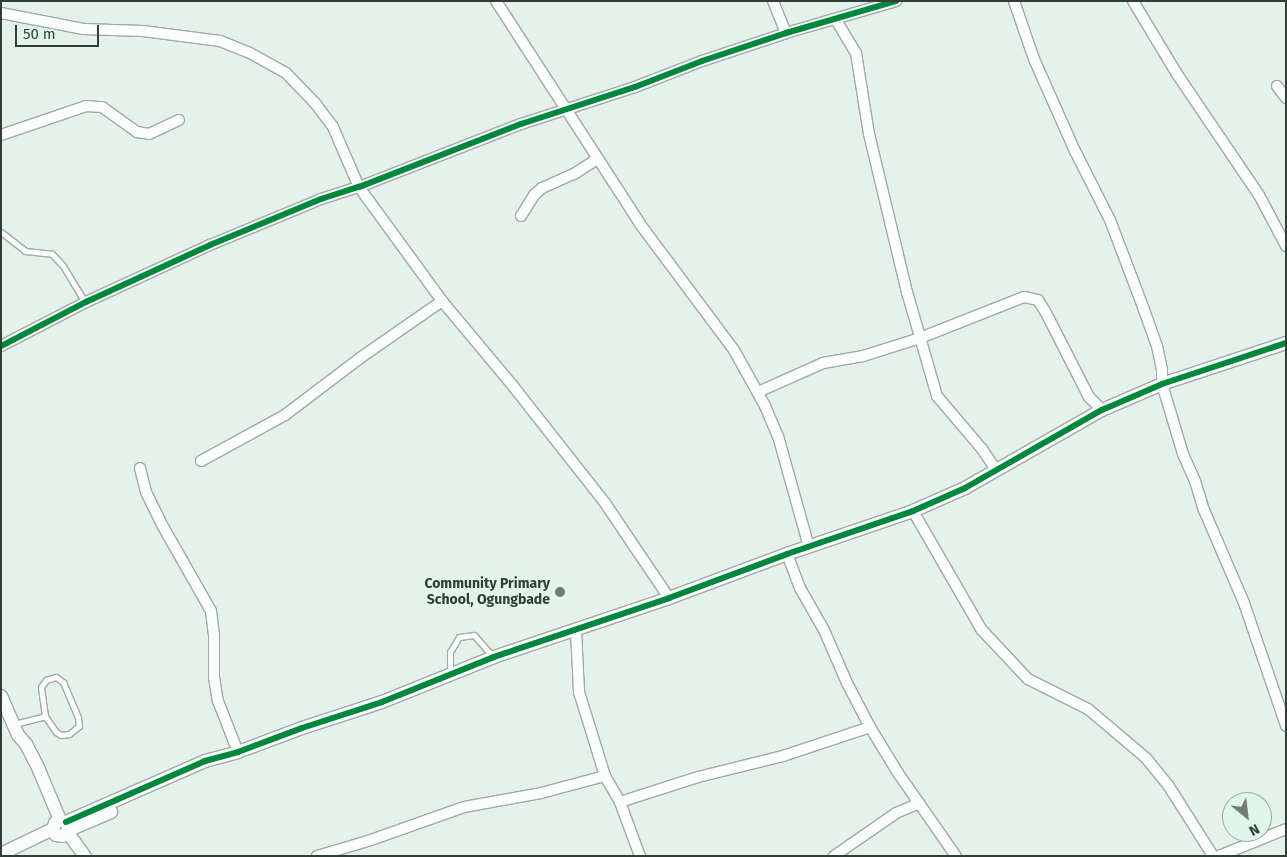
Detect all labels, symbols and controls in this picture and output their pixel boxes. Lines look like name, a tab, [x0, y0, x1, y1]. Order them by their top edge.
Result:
scale bar	[18, 15, 101, 47]
text: 50 m	[23, 25, 56, 43]
place label: Community Primary School, Ogungbade	[424, 576, 550, 608]
marker: Community Primary School, Ogungbade	[554, 586, 566, 598]
north arrow	[1222, 792, 1272, 842]
text: N	[1246, 820, 1262, 839]

